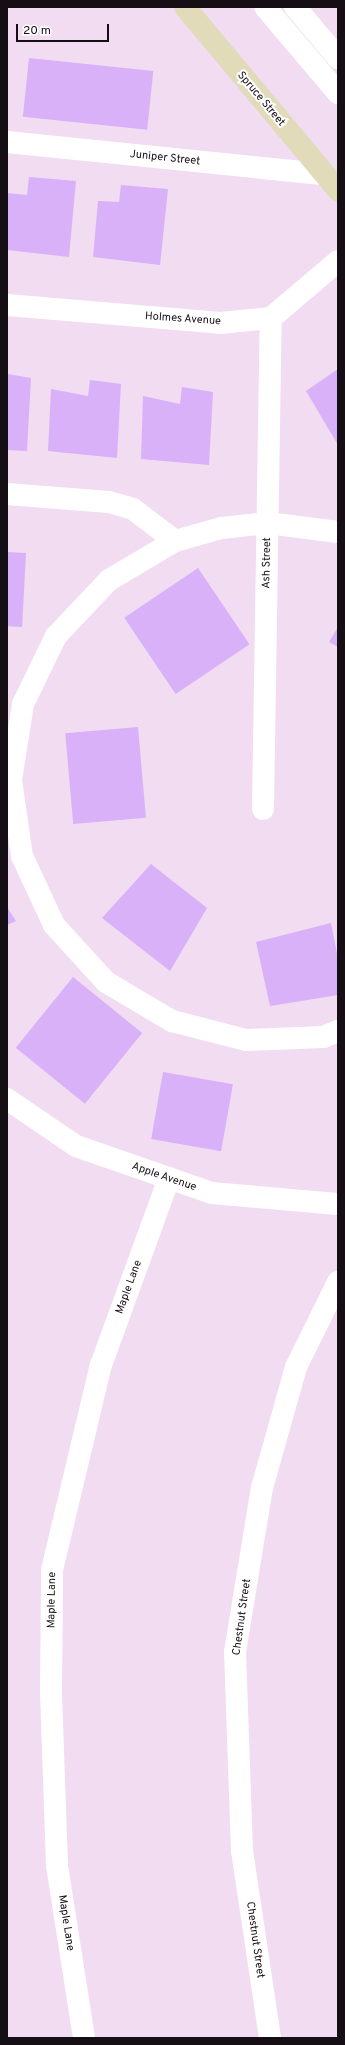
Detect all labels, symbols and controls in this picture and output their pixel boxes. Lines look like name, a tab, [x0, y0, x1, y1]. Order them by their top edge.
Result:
scale bar	[18, 16, 111, 42]
text: 20 m	[23, 23, 51, 39]
street label: Spruce Street	[234, 69, 288, 129]
street label: Juniper Street	[129, 148, 201, 168]
street label: Holmes Avenue	[144, 310, 222, 328]
street label: Ash Street	[260, 537, 274, 589]
street label: Apple Avenue	[130, 1160, 198, 1194]
street label: Maple Lane	[113, 1258, 145, 1316]
street label: Maple Lane	[45, 1572, 59, 1628]
street label: Chestnut Street	[230, 1578, 254, 1656]
street label: Maple Lane	[55, 1894, 77, 1952]
street label: Chestnut Street	[243, 1901, 267, 1979]

